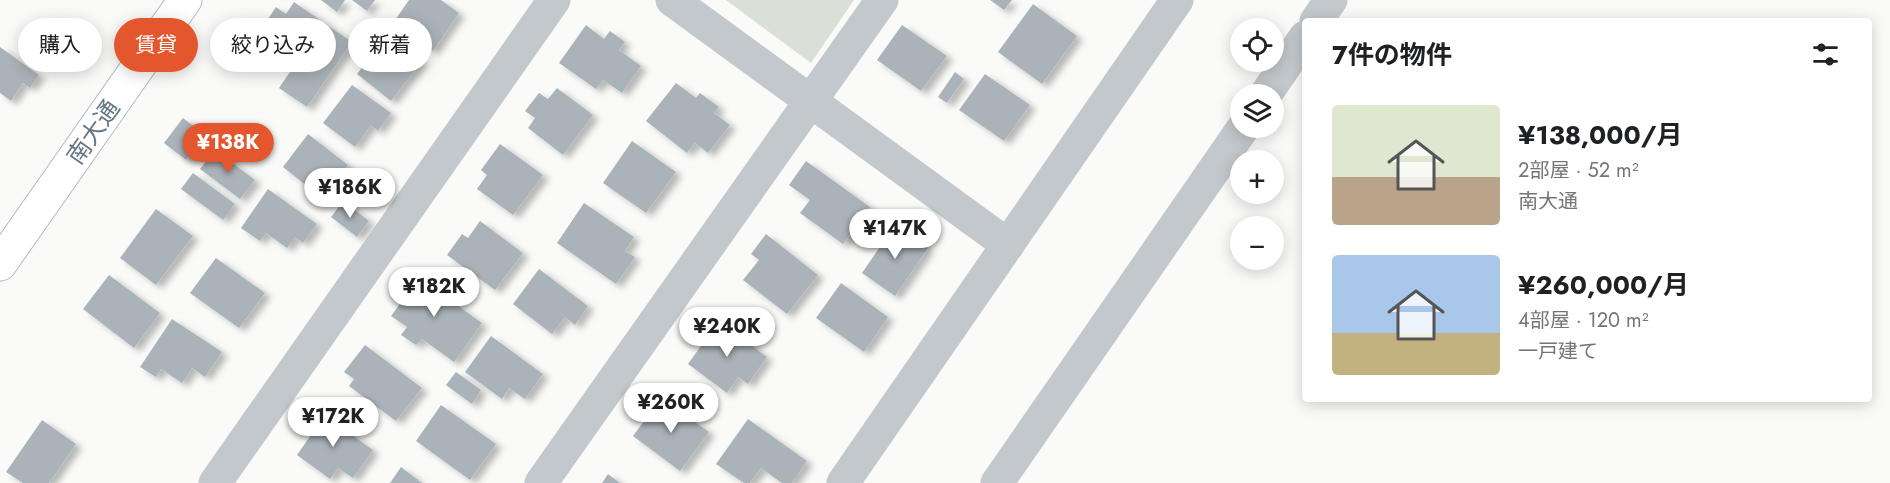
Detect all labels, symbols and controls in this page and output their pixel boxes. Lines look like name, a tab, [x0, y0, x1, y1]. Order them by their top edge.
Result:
chip: 購入	[18, 18, 102, 72]
chip: 賃貸	[114, 18, 198, 72]
chip: 絞り込み	[210, 18, 336, 72]
chip: 新着	[348, 18, 432, 72]
map controls	[1230, 18, 1284, 270]
button: locate	[1230, 18, 1284, 72]
text: 7件の物件	[1332, 36, 1452, 74]
icon: filters	[1809, 38, 1842, 71]
button: layers	[1230, 84, 1284, 138]
street label: 南大通	[58, 92, 128, 172]
text: ¥138,000/月	[1518, 116, 1683, 154]
pin: ¥138K	[186, 123, 270, 174]
text: ¥138K	[197, 128, 259, 157]
icon: home	[1380, 129, 1452, 201]
button: +	[1230, 150, 1284, 204]
text: 2部屋 · 52 m²	[1518, 156, 1639, 185]
pin: ¥186K	[308, 168, 392, 219]
text: ¥186K	[318, 173, 382, 202]
text: 南大通	[1518, 187, 1578, 216]
pin: ¥147K	[853, 209, 937, 260]
text: ¥147K	[863, 214, 927, 243]
button: −	[1230, 216, 1284, 270]
text: ¥260,000/月	[1518, 266, 1689, 304]
pin: ¥182K	[392, 267, 476, 318]
text: ¥182K	[402, 272, 466, 301]
icon: home	[1380, 279, 1452, 351]
text: 4部屋 · 120 m²	[1518, 306, 1649, 335]
pin: ¥240K	[685, 307, 769, 358]
text: ¥240K	[693, 312, 761, 341]
text: 一戸建て	[1518, 337, 1598, 366]
pin: ¥260K	[629, 383, 713, 434]
text: ¥260K	[637, 388, 705, 417]
pin: ¥172K	[291, 397, 375, 448]
text: ¥172K	[302, 402, 364, 431]

